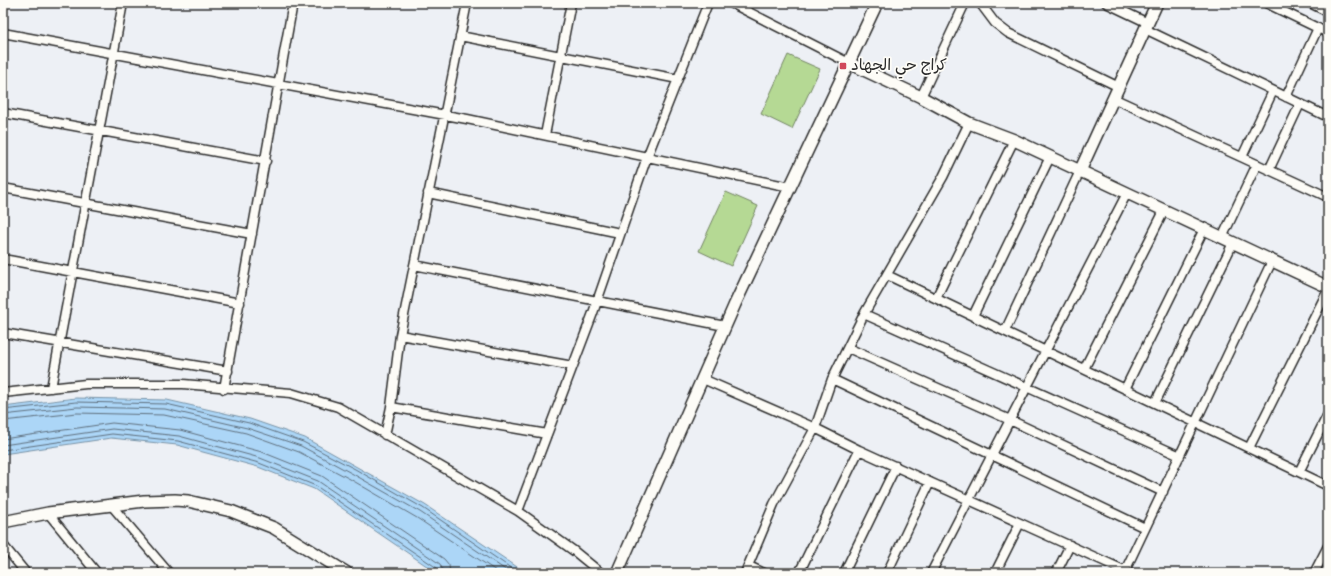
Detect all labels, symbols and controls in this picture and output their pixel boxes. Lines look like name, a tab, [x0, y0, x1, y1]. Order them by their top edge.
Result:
place label: كراج حي الجهاد	[851, 55, 947, 79]
marker: كراج حي الجهاد	[838, 61, 848, 71]

